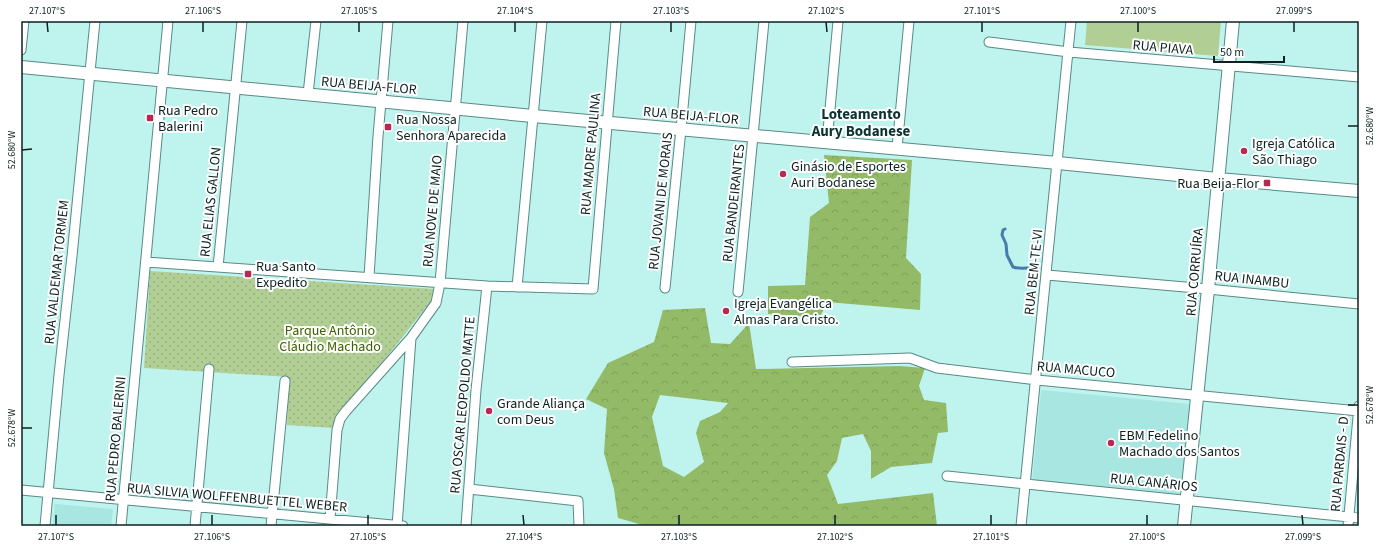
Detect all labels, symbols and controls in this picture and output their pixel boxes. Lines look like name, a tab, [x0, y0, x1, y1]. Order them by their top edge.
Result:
text: 27.107°S	[29, 4, 65, 18]
text: 27.106°S	[185, 4, 221, 18]
text: 27.105°S	[341, 4, 377, 18]
text: 27.104°S	[497, 4, 533, 18]
text: 27.103°S	[653, 4, 689, 18]
text: 27.102°S	[808, 4, 844, 18]
text: 27.101°S	[964, 4, 1000, 18]
text: 27.100°S	[1120, 4, 1156, 18]
text: 27.099°S	[1276, 4, 1312, 18]
street label: RUA PIAVA	[1132, 35, 1194, 61]
scale bar	[1214, 38, 1284, 64]
text: 50 m	[1220, 44, 1244, 61]
street label: RUA BEIJA-FLOR	[320, 72, 418, 100]
street label: RUA MADRE PAULINA	[576, 92, 606, 216]
place label: Rua Pedro Balerini	[158, 101, 218, 137]
street label: RUA BEIJA-FLOR	[642, 102, 740, 130]
district label: Loteamento Aury Bodanese	[811, 104, 911, 142]
text: 52.680°W	[1363, 107, 1377, 145]
place label: Rua Nossa Senhora Aparecida	[396, 110, 506, 146]
marker: Rua Pedro Balerini	[145, 113, 155, 123]
marker: Rua Nossa Senhora Aparecida	[383, 122, 393, 132]
text: 52.680°W	[5, 131, 19, 169]
street label: RUA JOVANI DE MORAIS	[644, 131, 678, 271]
place label: Igreja Católica São Thiago	[1252, 134, 1335, 170]
street label: RUA BANDEIRANTES	[718, 143, 750, 263]
street label: RUA ELIAS GALLON	[195, 146, 227, 258]
marker: Igreja Católica São Thiago	[1239, 146, 1249, 156]
street label: RUA NOVE DE MAIO	[418, 154, 448, 268]
place label: Ginásio de Esportes Auri Bodanese	[791, 157, 906, 193]
marker: Ginásio de Esportes Auri Bodanese	[778, 169, 788, 179]
place label: Rua Beija-Flor	[1177, 174, 1259, 194]
marker: Rua Beija-Flor	[1262, 178, 1272, 188]
street label: RUA VALDEMAR TORMEM	[39, 199, 75, 345]
street label: RUA CORRUÍRA	[1181, 227, 1209, 317]
street label: RUA BEM-TE-VI	[1020, 228, 1048, 316]
place label: Rua Santo Expedito	[256, 257, 316, 293]
street label: RUA INAMBU	[1214, 266, 1290, 294]
marker: Rua Santo Expedito	[243, 269, 253, 279]
place label: Igreja Evangélica Almas Para Cristo.	[734, 294, 839, 330]
marker: Igreja Evangélica Almas Para Cristo.	[721, 306, 731, 316]
street label: RUA OSCAR LEOPOLDO MATTE	[445, 316, 481, 495]
park label: Parque Antônio Cláudio Machado	[279, 321, 381, 357]
street label: RUA MACUCO	[1036, 357, 1116, 383]
street label: RUA PEDRO BALERINI	[101, 376, 131, 503]
text: 52.678°W	[1363, 386, 1377, 424]
place label: Grande Aliança com Deus	[497, 394, 585, 430]
marker: Grande Aliança com Deus	[484, 406, 494, 416]
text: 52.678°W	[5, 409, 19, 447]
street label: RUA PARDAIS - D	[1326, 415, 1354, 513]
place label: EBM Fedelino Machado dos Santos	[1119, 426, 1240, 462]
marker: EBM Fedelino Machado dos Santos	[1106, 438, 1116, 448]
street label: RUA CANÁRIOS	[1109, 468, 1199, 498]
street label: RUA SILVIA WOLFFENBUETTEL WEBER	[126, 478, 348, 518]
text: 27.107°S	[38, 530, 74, 544]
text: 27.106°S	[194, 530, 230, 544]
text: 27.105°S	[350, 530, 386, 544]
text: 27.104°S	[506, 530, 542, 544]
text: 27.103°S	[661, 530, 697, 544]
text: 27.102°S	[817, 530, 853, 544]
text: 27.101°S	[973, 530, 1009, 544]
text: 27.100°S	[1129, 530, 1165, 544]
text: 27.099°S	[1285, 530, 1321, 544]

